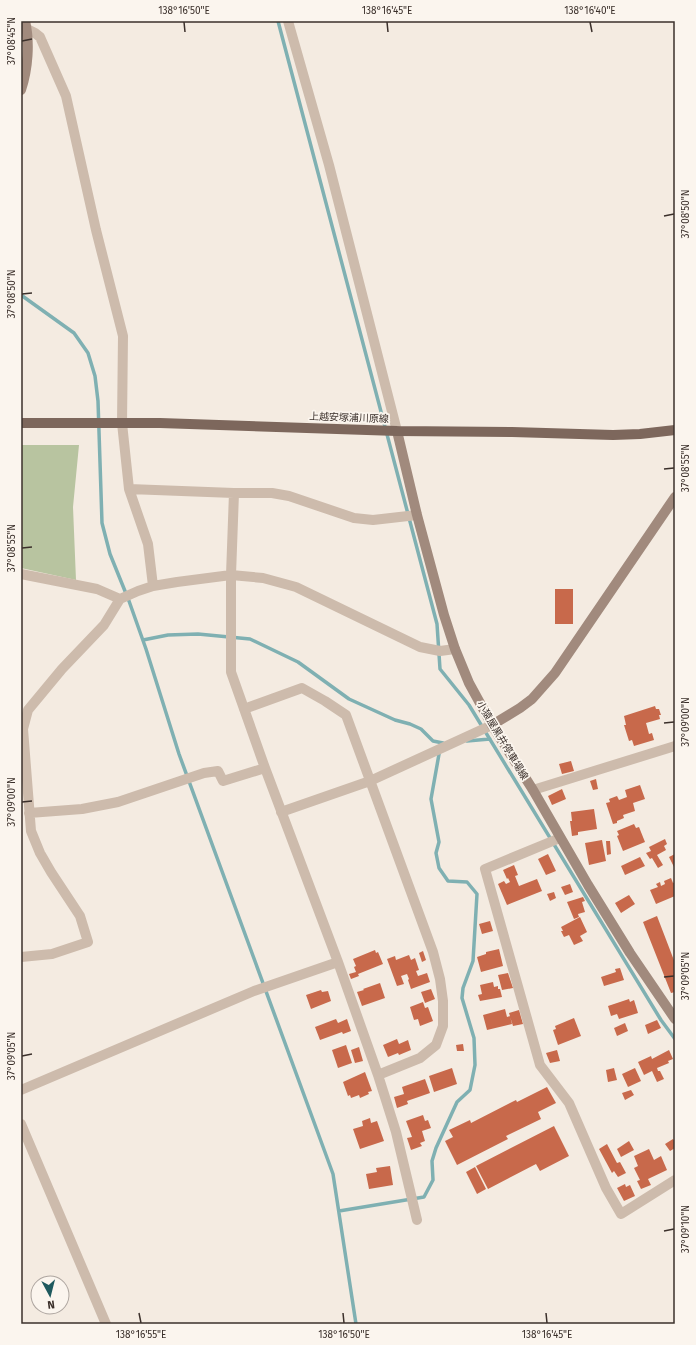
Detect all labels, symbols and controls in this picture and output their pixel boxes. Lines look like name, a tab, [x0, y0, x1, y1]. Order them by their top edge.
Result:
text: 138°16'50"E	[158, 5, 210, 17]
text: 138°16'45"E	[362, 5, 412, 17]
text: 138°16'40"E	[564, 5, 616, 17]
text: 37°08'45"N	[6, 17, 18, 65]
text: 37°08'50"N	[680, 189, 692, 239]
text: 37°08'50"N	[6, 269, 18, 319]
street label: 上越安塚浦川原線	[309, 411, 389, 425]
text: 37°08'55"N	[680, 444, 692, 492]
text: 37°08'55"N	[6, 524, 18, 572]
text: 37°09'00"N	[680, 697, 692, 747]
street label: 小猿屋黒井停車場線	[474, 699, 530, 782]
text: 37°09'00"N	[6, 777, 18, 827]
text: 37°09'05"N	[680, 952, 692, 1000]
text: 37°09'05"N	[6, 1032, 18, 1080]
text: 37°09'10"N	[680, 1205, 692, 1253]
north arrow	[30, 1275, 70, 1315]
text: N	[47, 1298, 56, 1311]
text: 138°16'55"E	[116, 1329, 166, 1341]
text: 138°16'50"E	[318, 1329, 370, 1341]
text: 138°16'45"E	[522, 1329, 572, 1341]

